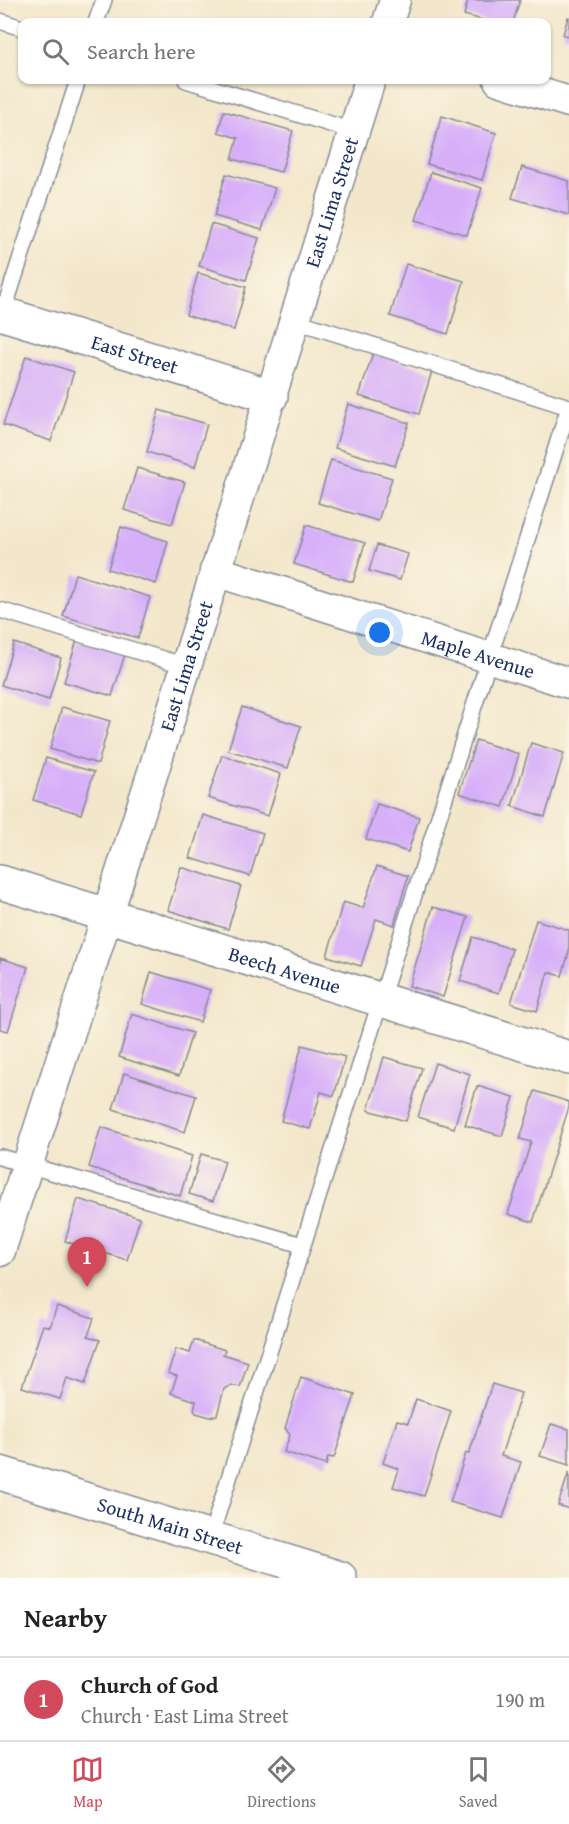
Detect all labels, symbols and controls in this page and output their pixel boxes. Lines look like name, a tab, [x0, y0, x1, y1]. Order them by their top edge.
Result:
search box	[18, 18, 551, 84]
icon: search	[39, 35, 72, 68]
text: Search here	[87, 35, 196, 67]
street label: East Lima Street	[297, 133, 365, 271]
street label: East Street	[88, 327, 182, 381]
street label: East Lima Street	[152, 597, 220, 735]
your location	[365, 618, 394, 647]
street label: Maple Avenue	[418, 622, 539, 685]
street label: Beech Avenue	[225, 939, 344, 1001]
pin: 1	[68, 1238, 106, 1287]
street label: South Main Street	[94, 1489, 247, 1561]
text: Nearby	[24, 1598, 107, 1637]
text: Church of God	[81, 1669, 218, 1701]
text: 1	[38, 1685, 49, 1714]
text: 190 m	[495, 1685, 545, 1714]
text: Church · East Lima Street	[81, 1701, 289, 1730]
tab: Map	[71, 1753, 104, 1813]
tab: Directions	[247, 1753, 316, 1813]
tab: Saved	[459, 1753, 498, 1813]

